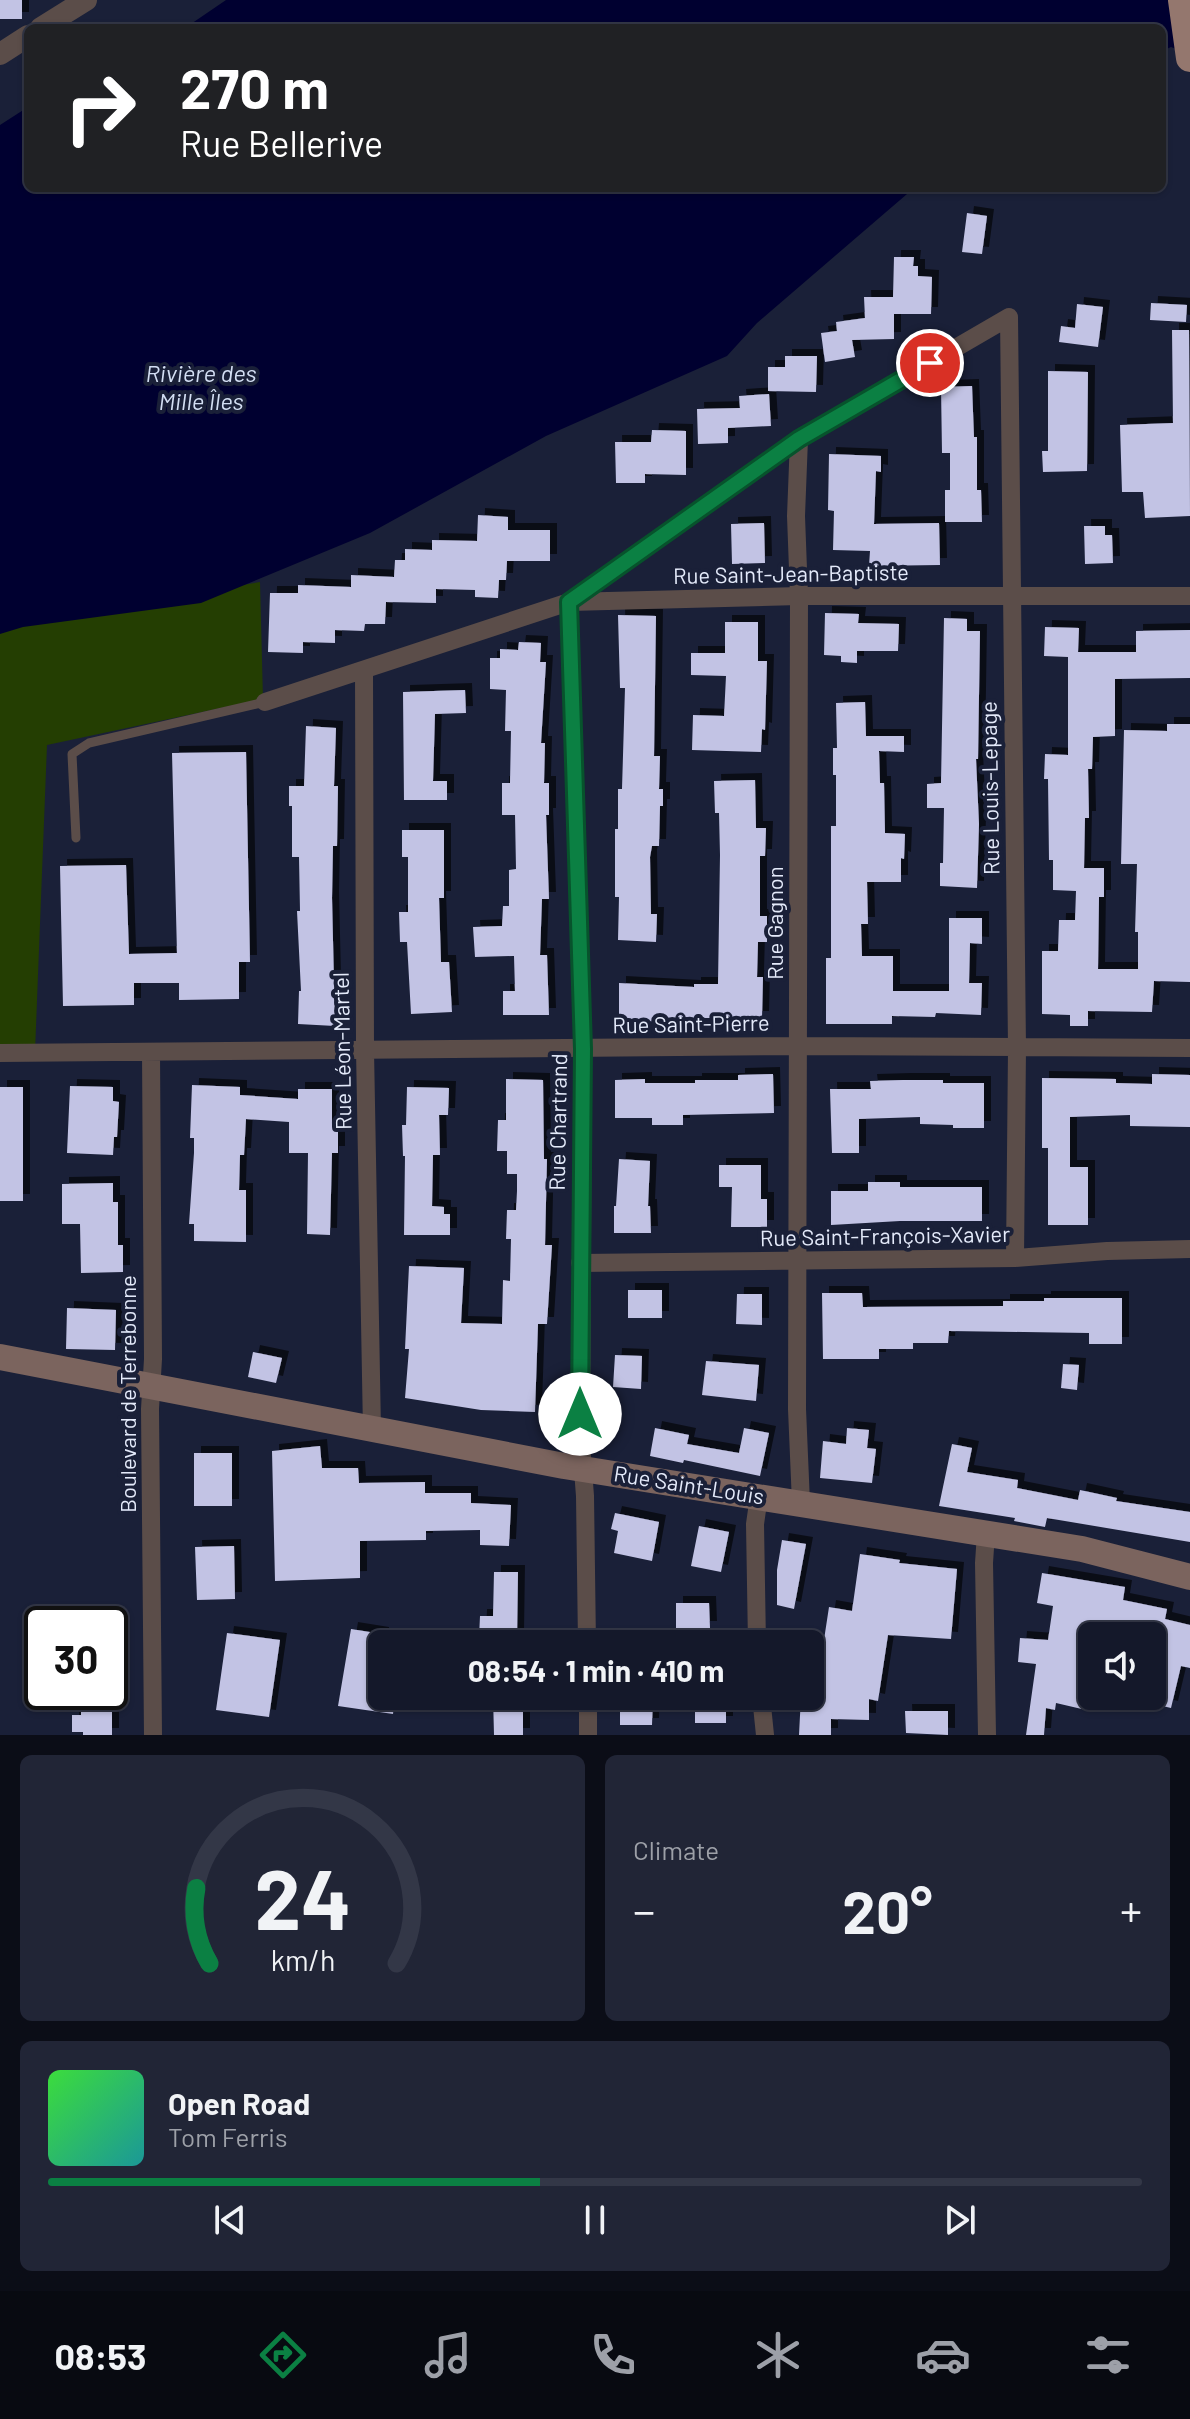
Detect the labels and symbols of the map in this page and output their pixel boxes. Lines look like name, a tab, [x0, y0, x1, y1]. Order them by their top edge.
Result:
pin	[896, 329, 964, 397]
water label: Rivière des Mille Îles	[145, 358, 257, 415]
street label: Rue Saint-Jean-Baptiste	[673, 558, 909, 588]
street label: Rue Louis-Lepage	[974, 701, 1004, 875]
street label: Rue Gagnon	[761, 866, 787, 980]
street label: Rue Léon-Martel	[327, 972, 355, 1130]
street label: Rue Saint-Pierre	[612, 1009, 770, 1037]
street label: Rue Chartrand	[543, 1053, 571, 1191]
street label: Rue Saint-François-Xavier	[760, 1220, 1010, 1250]
street label: Boulevard de Terrebonne	[114, 1275, 140, 1513]
position arrow	[538, 1372, 622, 1456]
street label: Rue Saint-Louis	[612, 1459, 766, 1509]
speed limit sign: 30	[24, 1606, 128, 1710]

